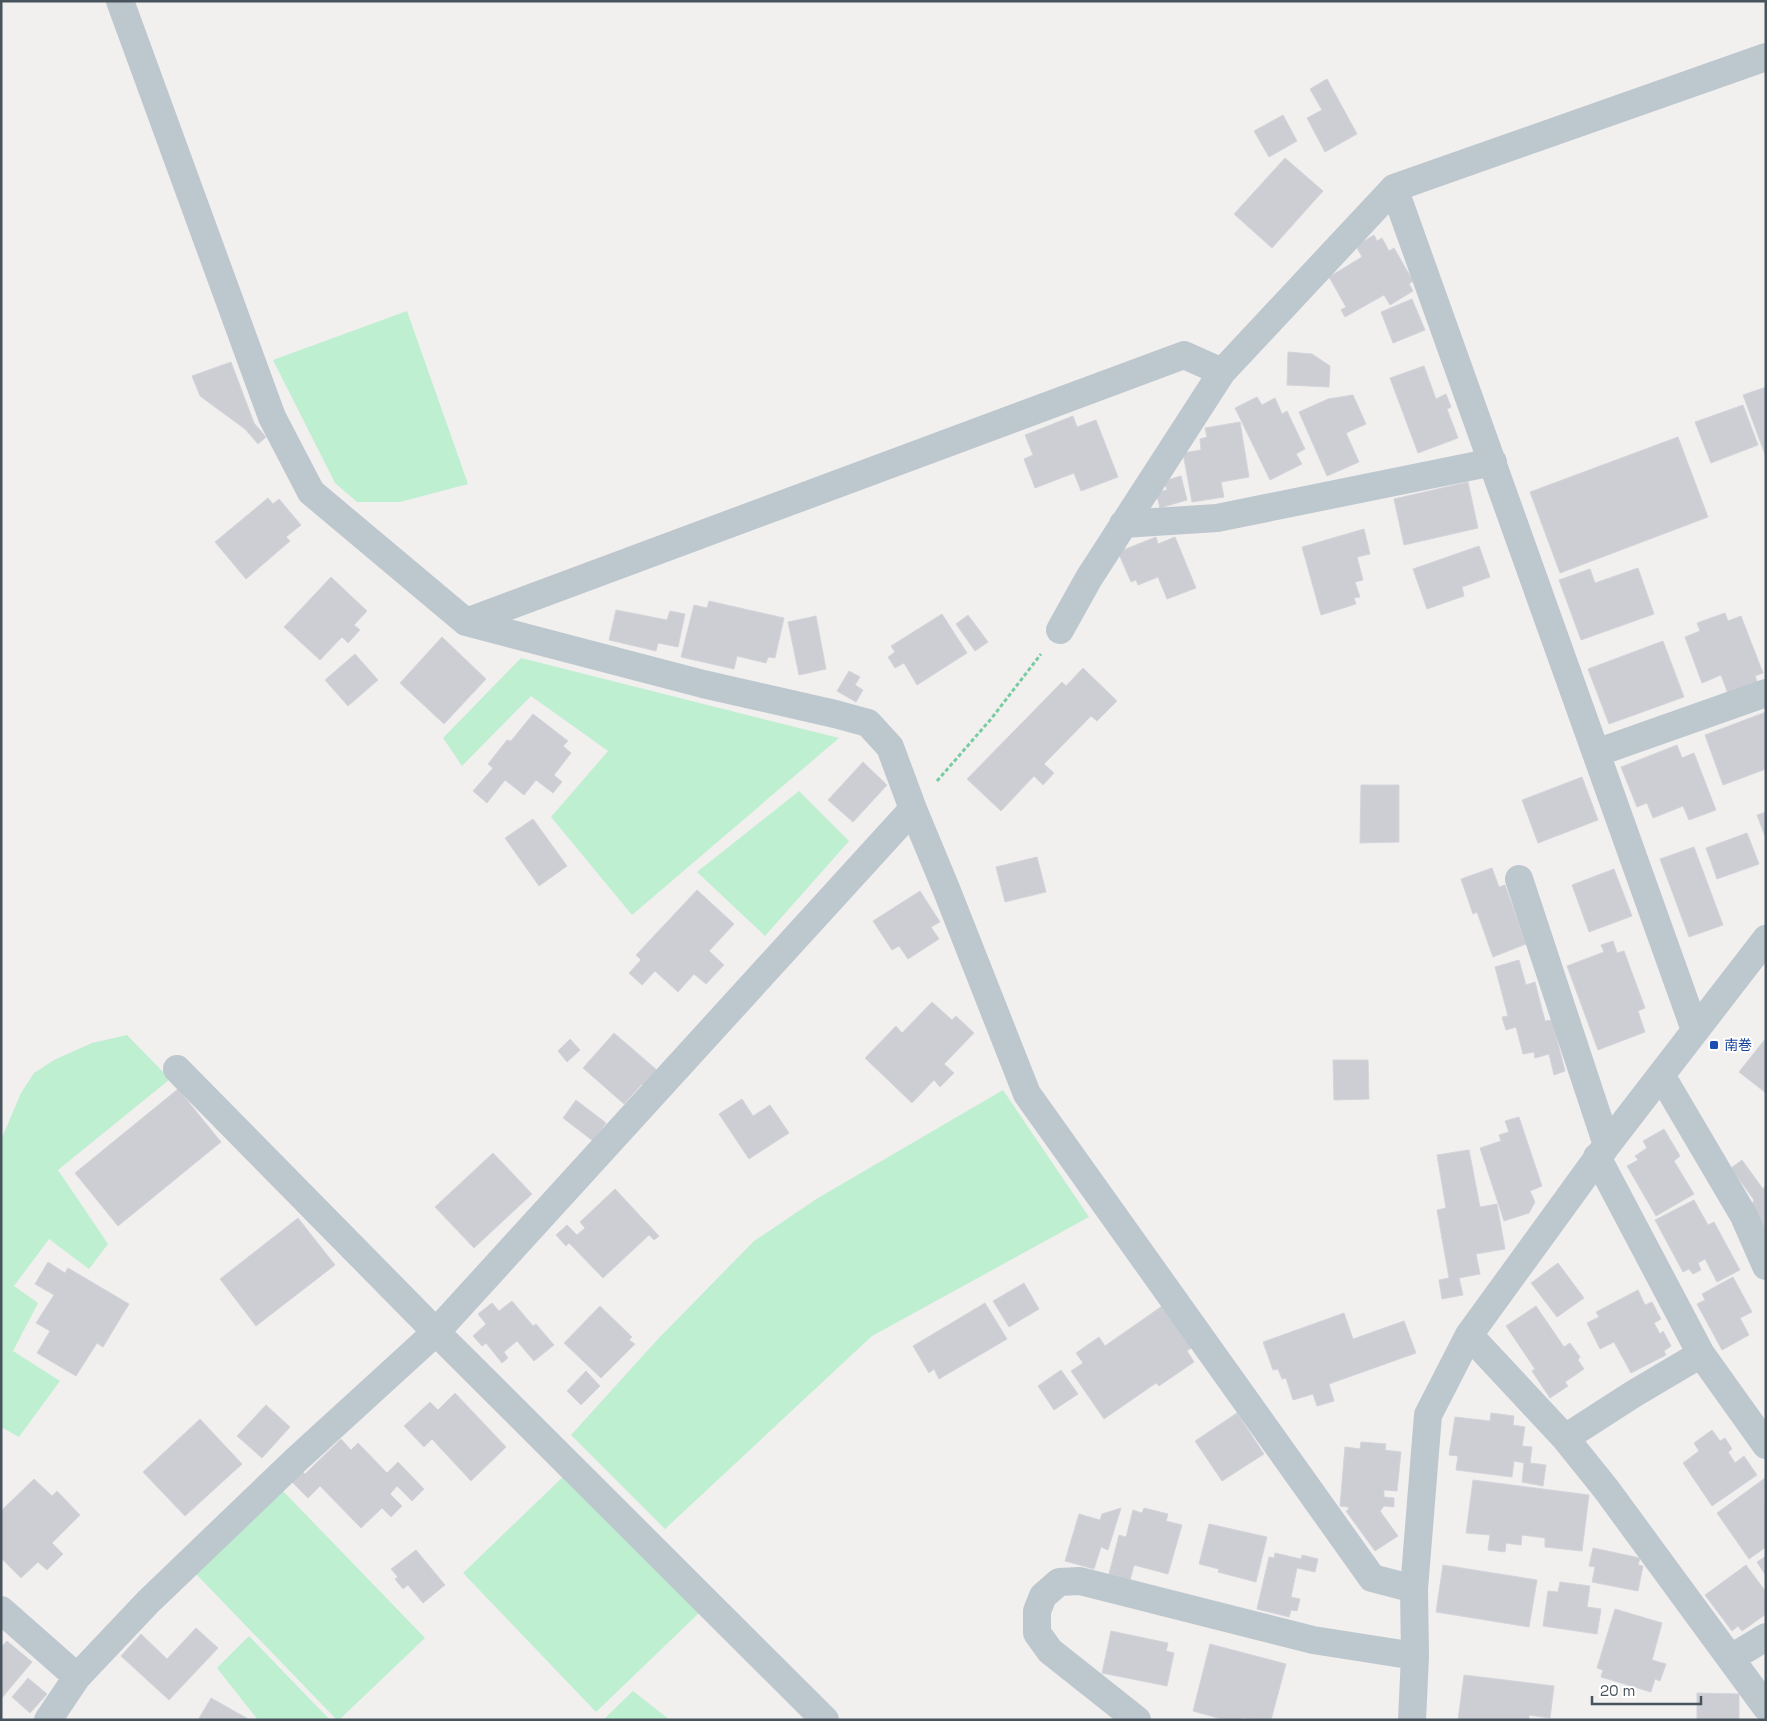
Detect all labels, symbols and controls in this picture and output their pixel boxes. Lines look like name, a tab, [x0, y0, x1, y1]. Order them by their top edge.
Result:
place label: 南巻	[1724, 1036, 1752, 1054]
marker: 南巻	[1708, 1039, 1720, 1051]
scale bar	[1592, 1674, 1701, 1706]
text: 20 m	[1600, 1681, 1635, 1700]

